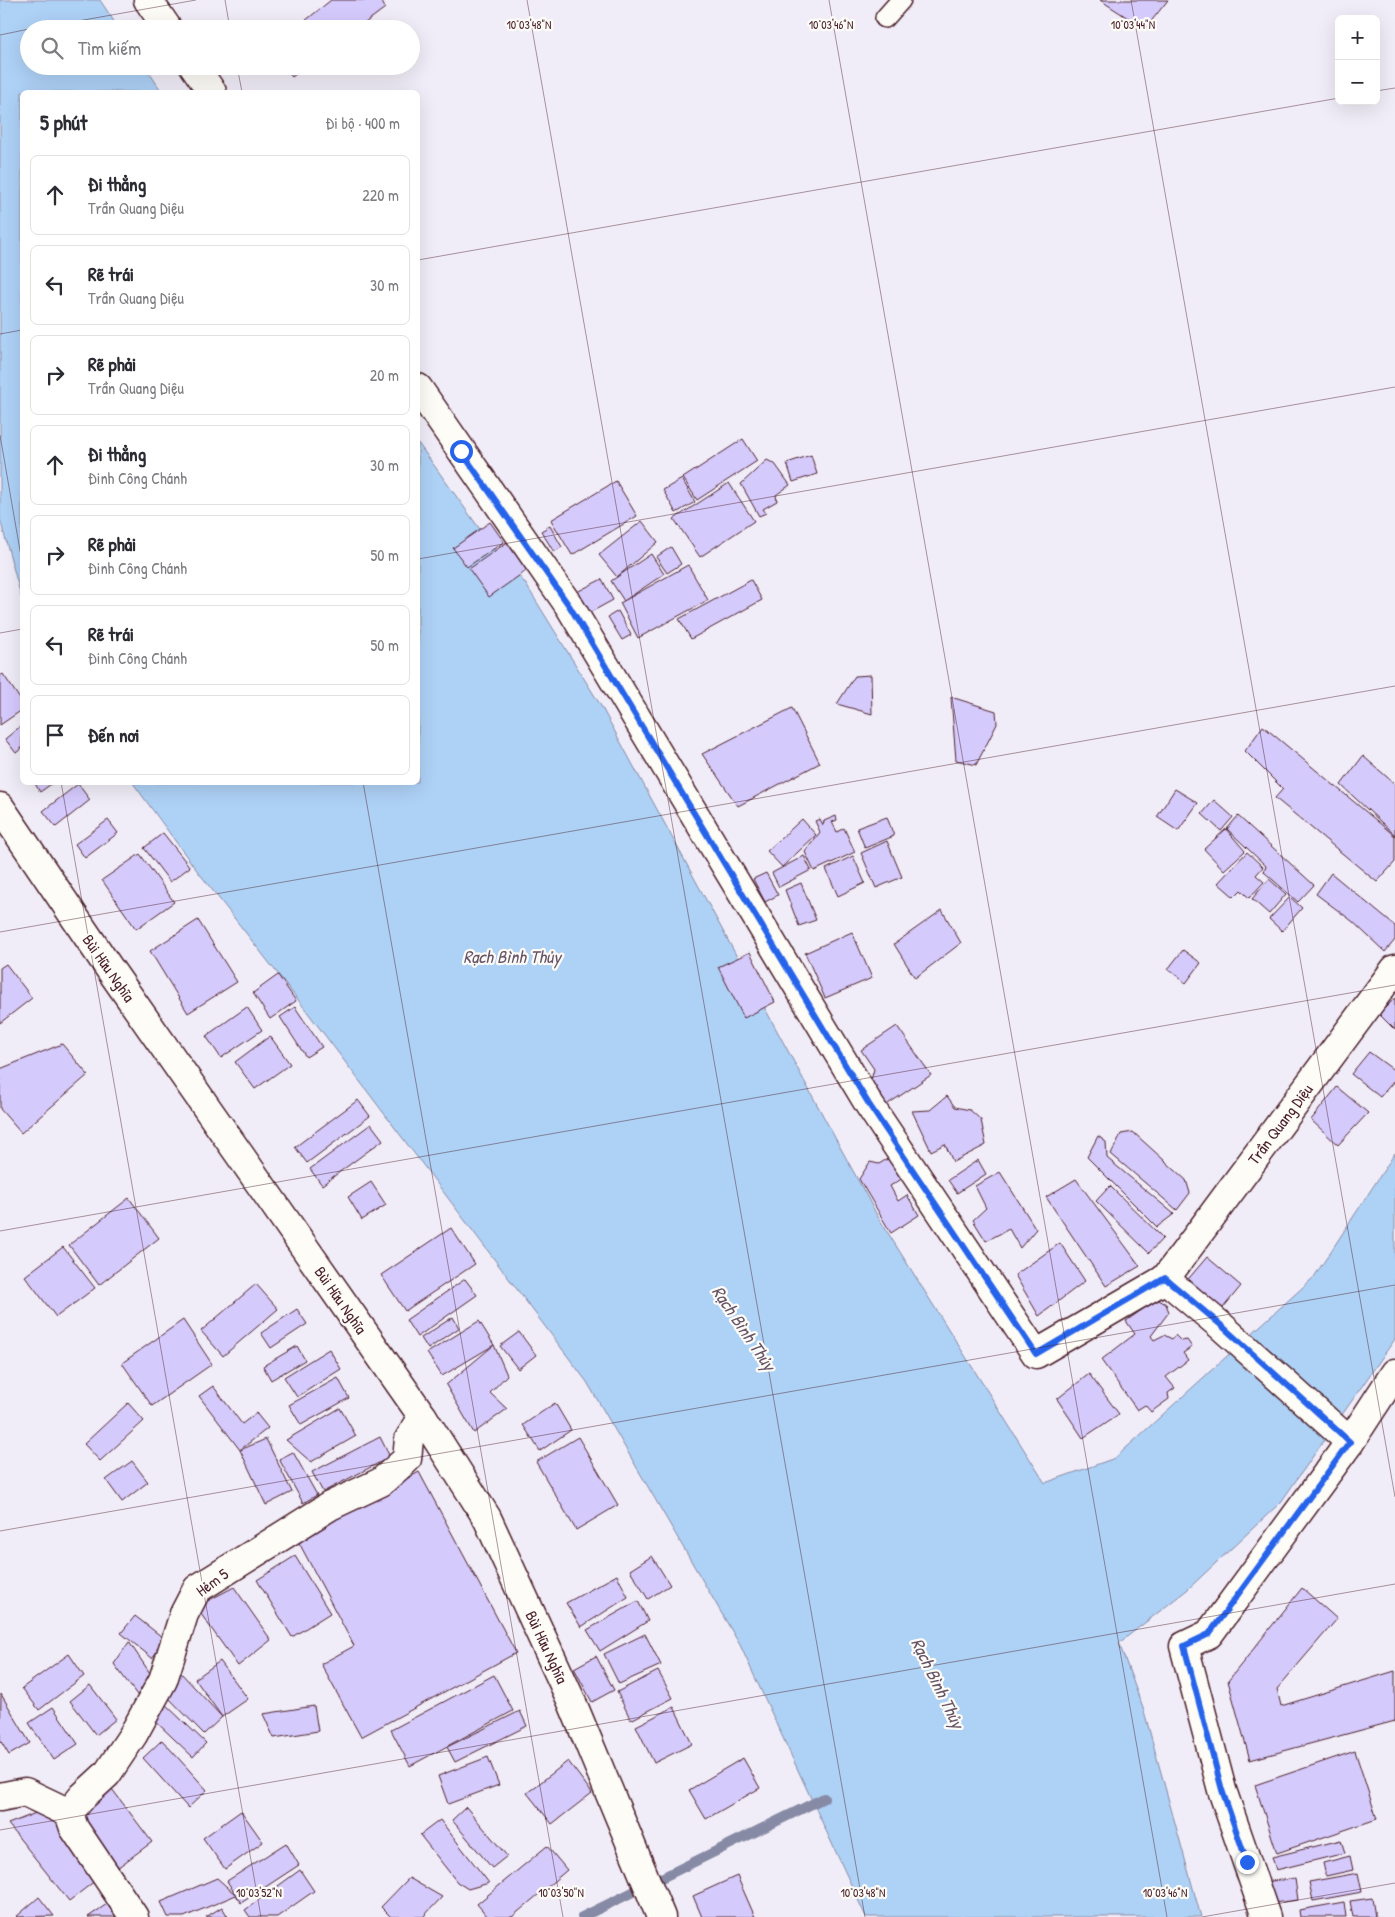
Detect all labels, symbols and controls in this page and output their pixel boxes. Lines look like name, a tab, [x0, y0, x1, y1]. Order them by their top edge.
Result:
map controls	[1335, 15, 1380, 105]
button: +	[1335, 15, 1380, 60]
text: 10°03'48"N	[507, 16, 551, 33]
text: 10°03'46"N	[809, 16, 853, 33]
text: 10°03'44"N	[1111, 16, 1155, 33]
search box	[20, 20, 420, 75]
icon: search	[38, 34, 66, 62]
text: Tìm kiếm	[78, 35, 141, 61]
button: −	[1335, 60, 1380, 105]
text: 5 phút	[40, 108, 87, 137]
text: Đi bộ · 400 m	[325, 112, 400, 134]
text: Đi thẳng	[88, 171, 146, 197]
icon: ahead	[41, 181, 69, 209]
text: 220 m	[362, 184, 399, 206]
text: Trần Quang Diệu	[88, 197, 184, 219]
text: Rẽ trái	[88, 261, 134, 287]
icon: left	[41, 271, 69, 299]
text: 30 m	[370, 274, 399, 296]
text: Trần Quang Diệu	[88, 287, 184, 309]
text: Rẽ phải	[88, 351, 136, 377]
icon: right	[41, 361, 69, 389]
text: 20 m	[370, 364, 399, 386]
text: Trần Quang Diệu	[88, 377, 184, 399]
route start	[450, 440, 473, 463]
text: Đi thẳng	[88, 441, 146, 467]
icon: ahead	[41, 451, 69, 479]
text: 30 m	[370, 454, 399, 476]
text: Đinh Công Chánh	[88, 467, 187, 489]
text: Rẽ phải	[88, 531, 136, 557]
icon: right	[41, 541, 69, 569]
text: 50 m	[371, 544, 399, 566]
text: Đinh Công Chánh	[88, 557, 187, 579]
text: Rẽ trái	[88, 621, 134, 647]
icon: left	[41, 631, 69, 659]
text: 50 m	[371, 634, 399, 656]
text: Đinh Công Chánh	[88, 647, 187, 669]
icon: arrive	[41, 721, 69, 749]
text: Đến nơi	[88, 722, 139, 748]
street label: Bùi Hữu Nghĩa	[78, 930, 140, 1006]
water label: Rạch Bình Thủy	[463, 944, 563, 969]
street label: Trần Quang Diệu	[1242, 1079, 1318, 1169]
street label: Bùi Hữu Nghĩa	[310, 1262, 372, 1338]
water label: Rạch Bình Thủy	[706, 1281, 783, 1377]
street label: Hẻm 5	[191, 1563, 233, 1601]
street label: Bùi Hữu Nghĩa	[521, 1607, 573, 1687]
water label: Rạch Bình Thủy	[905, 1634, 972, 1735]
route end	[1236, 1851, 1259, 1874]
text: 10°03'52"N	[236, 1884, 282, 1901]
text: 10°03'50"N	[538, 1884, 584, 1901]
text: 10°03'48"N	[841, 1884, 885, 1901]
text: 10°03'46"N	[1143, 1884, 1187, 1901]

